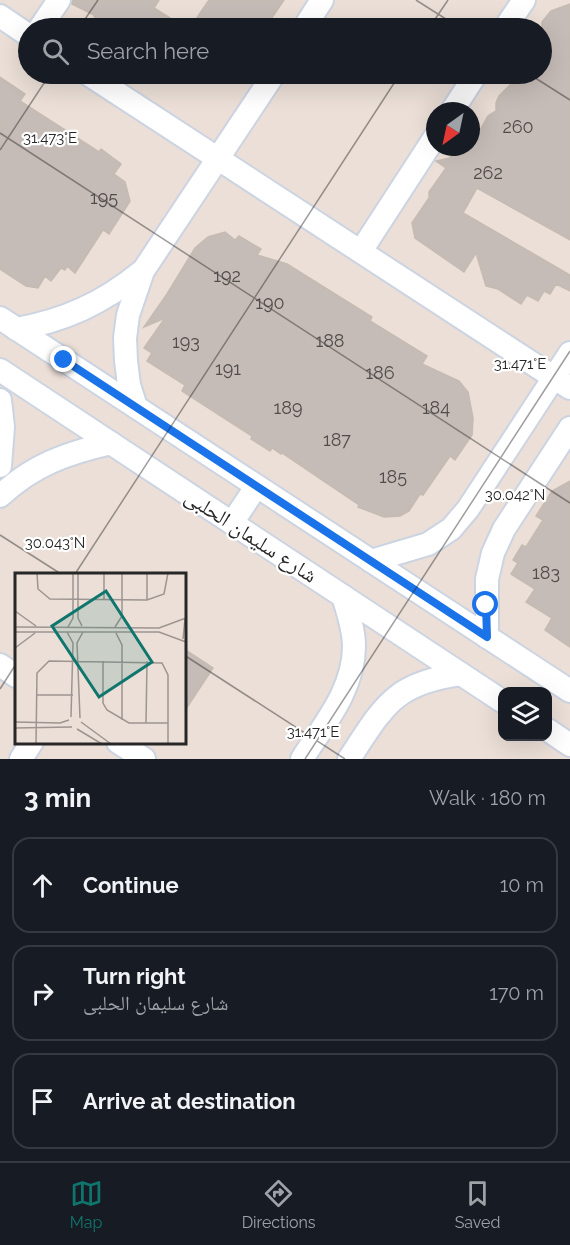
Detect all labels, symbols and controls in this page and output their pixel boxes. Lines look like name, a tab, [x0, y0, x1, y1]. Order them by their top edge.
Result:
search box	[18, 18, 552, 84]
icon: search	[39, 35, 72, 68]
text: Search here	[87, 38, 209, 64]
north arrow	[426, 102, 480, 156]
house number: 260	[502, 116, 534, 137]
text: 31.473°E	[23, 129, 77, 147]
house number: 262	[473, 162, 503, 183]
house number: 195	[90, 187, 118, 208]
house number: 192	[213, 265, 241, 286]
house number: 190	[255, 292, 285, 313]
house number: 188	[315, 330, 345, 351]
house number: 193	[172, 331, 200, 352]
route end	[50, 346, 76, 372]
text: 31.471°E	[494, 355, 546, 373]
house number: 191	[215, 358, 241, 379]
house number: 186	[365, 362, 395, 383]
house number: 189	[274, 397, 302, 418]
house number: 184	[422, 397, 450, 418]
house number: 187	[323, 429, 351, 450]
house number: 185	[379, 466, 407, 487]
street label: شارع سليمان الحلبى	[180, 484, 322, 588]
text: 30.042°N	[485, 486, 545, 504]
text: 30.043°N	[25, 534, 85, 552]
house number: 183	[532, 562, 560, 583]
inset map	[15, 573, 186, 744]
route start	[472, 591, 498, 617]
map controls	[498, 687, 552, 741]
button: layers	[498, 687, 552, 741]
text: 31.471°E	[287, 723, 339, 741]
text: 3 min	[24, 783, 91, 813]
text: Walk · 180 m	[429, 786, 546, 810]
icon: ahead	[26, 869, 59, 902]
text: Continue	[83, 872, 179, 898]
text: 10 m	[500, 873, 544, 897]
text: Turn right	[83, 963, 186, 989]
icon: right	[26, 977, 59, 1010]
text: 170 m	[489, 981, 544, 1005]
text: شارع سليمان الحلبى	[83, 991, 228, 1015]
icon: arrive	[26, 1085, 59, 1118]
text: Arrive at destination	[83, 1088, 296, 1114]
tab: Map	[70, 1177, 103, 1232]
tab: Directions	[242, 1177, 316, 1232]
tab: Saved	[455, 1177, 500, 1232]

